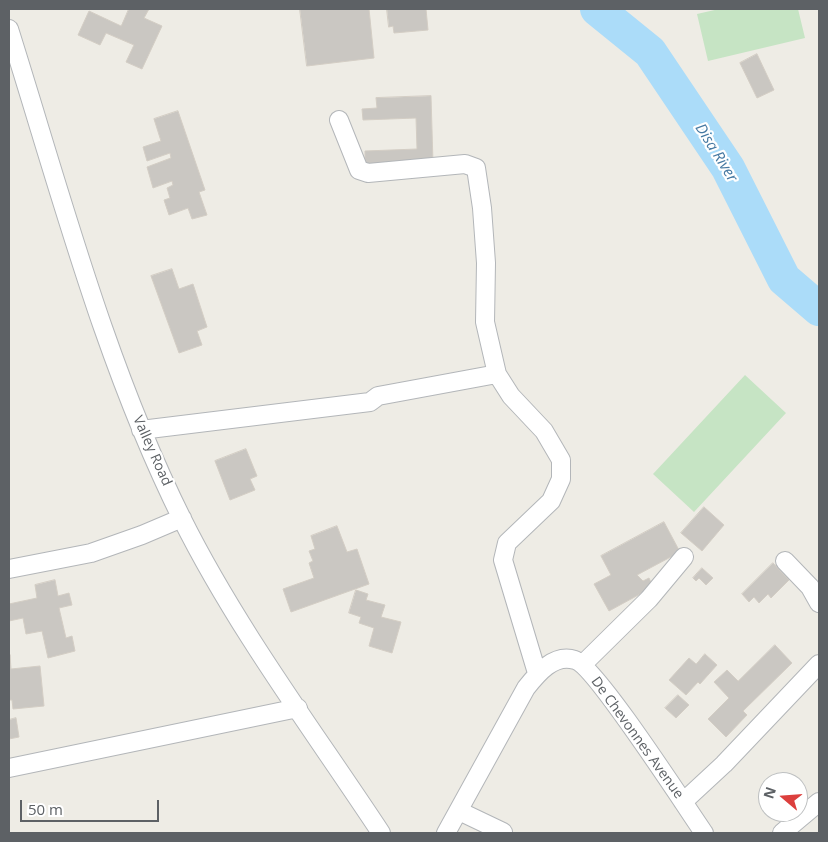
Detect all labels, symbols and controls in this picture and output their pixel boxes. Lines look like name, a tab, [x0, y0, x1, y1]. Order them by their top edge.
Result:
water label: Disa River	[691, 121, 741, 185]
street label: Valley Road	[129, 413, 175, 489]
street label: De Chevonnes Avenue	[587, 674, 687, 802]
north arrow	[758, 772, 808, 822]
text: N	[758, 784, 780, 801]
scale bar	[22, 790, 161, 822]
text: 50 m	[28, 799, 63, 819]

